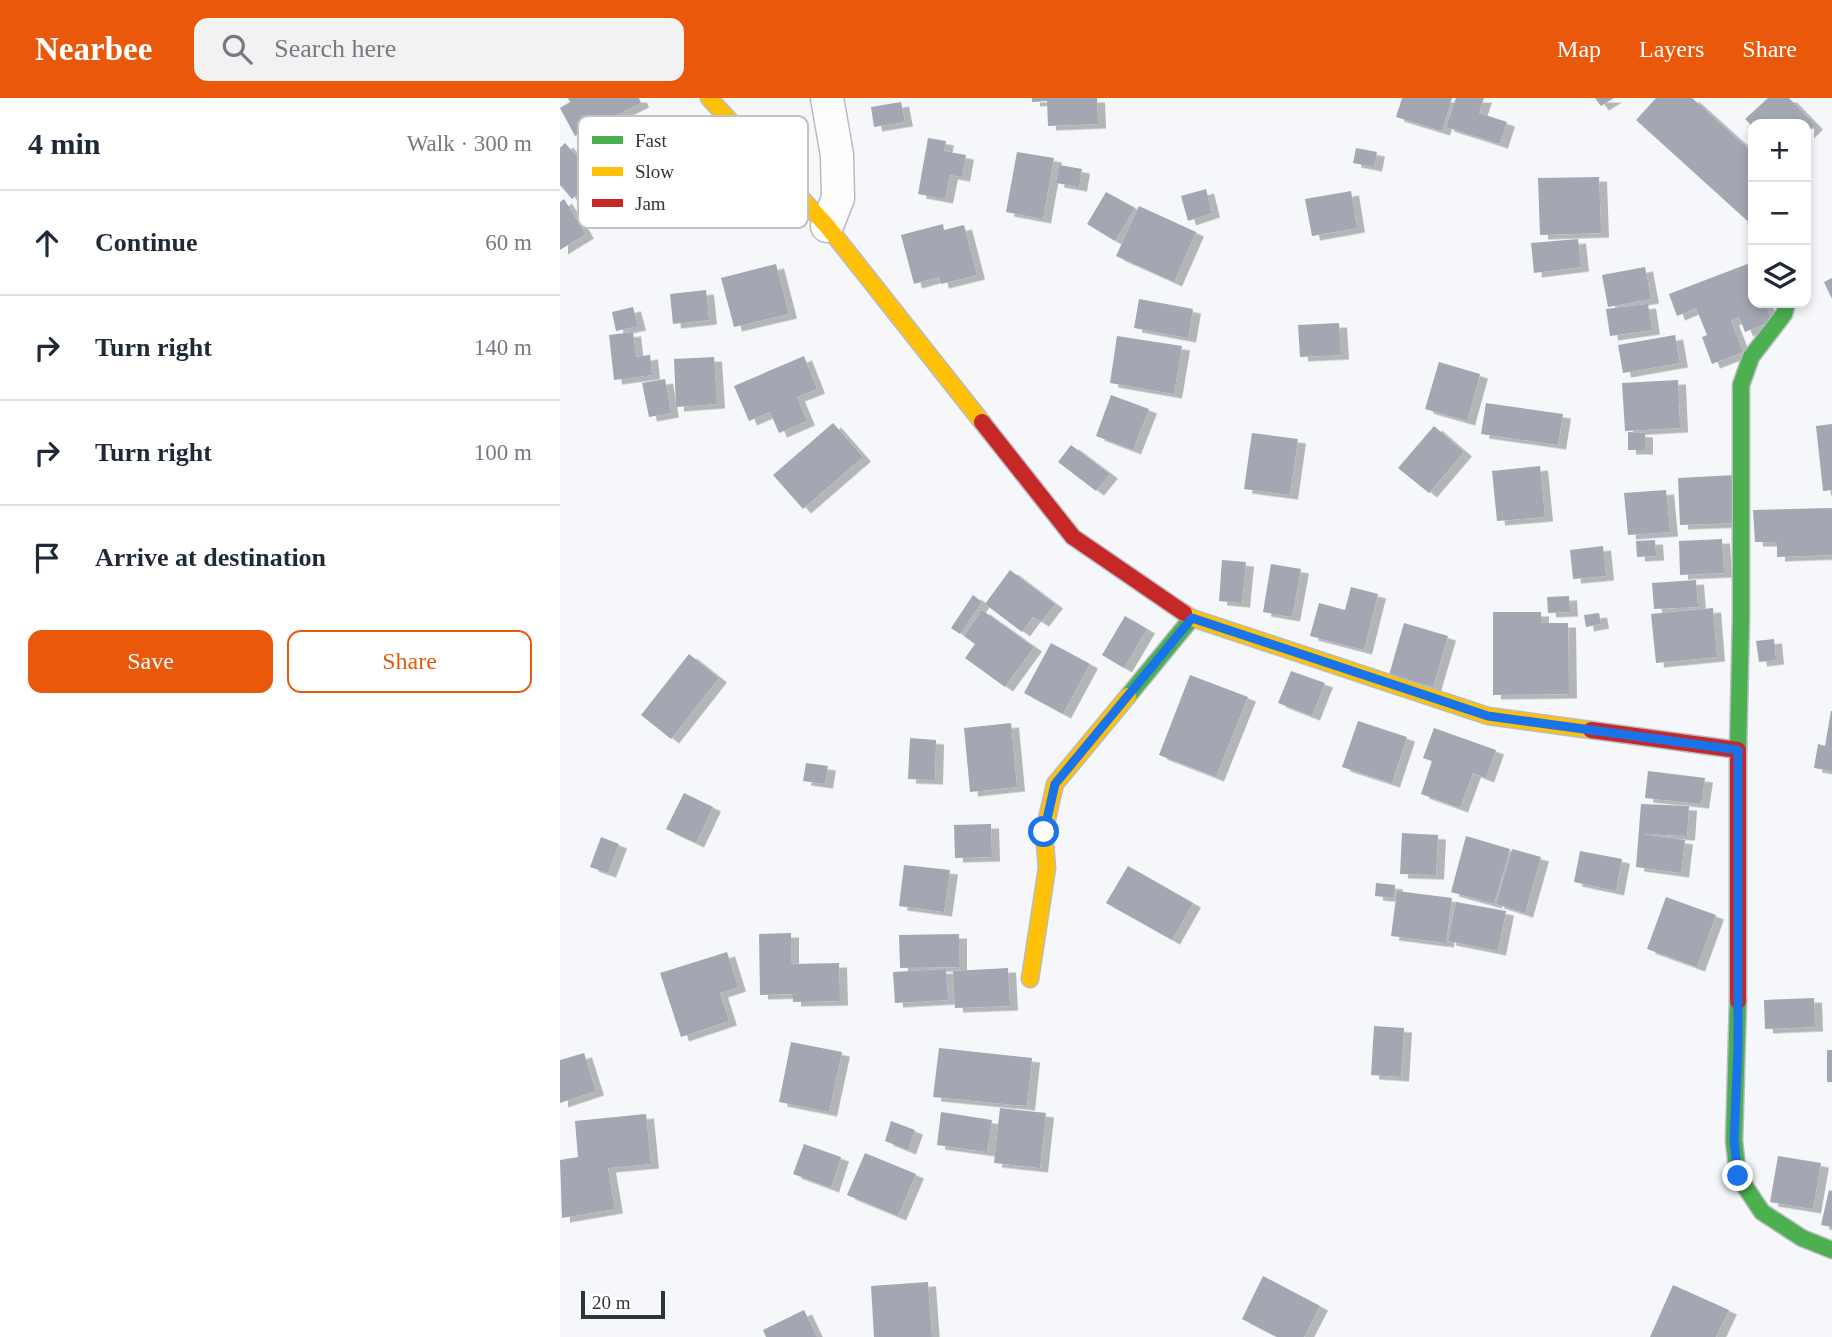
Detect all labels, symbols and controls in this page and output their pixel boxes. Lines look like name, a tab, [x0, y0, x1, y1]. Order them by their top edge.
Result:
search box	[194, 18, 684, 81]
icon: search	[218, 30, 256, 68]
text: Nearbee	[35, 31, 152, 67]
text: Search here	[274, 34, 396, 63]
text: Map	[1557, 36, 1601, 62]
text: Layers	[1639, 36, 1704, 62]
text: Share	[1742, 36, 1797, 62]
legend	[578, 116, 808, 228]
map controls	[1748, 119, 1811, 308]
button: +	[1748, 119, 1811, 182]
text: 4 min	[28, 127, 101, 160]
text: Fast	[635, 130, 667, 151]
text: Walk · 300 m	[407, 131, 532, 156]
text: Slow	[635, 161, 674, 182]
button: −	[1748, 182, 1811, 245]
text: Jam	[635, 193, 666, 214]
icon: ahead	[28, 224, 66, 262]
text: Continue	[95, 228, 198, 257]
text: 60 m	[485, 230, 532, 255]
button: layers	[1748, 245, 1811, 308]
icon: right	[28, 329, 66, 367]
text: Turn right	[95, 333, 212, 362]
text: 140 m	[474, 335, 532, 360]
icon: right	[28, 434, 66, 472]
text: Turn right	[95, 438, 212, 467]
text: 100 m	[474, 440, 532, 465]
icon: arrive	[28, 539, 66, 577]
text: Arrive at destination	[95, 543, 326, 572]
button: Save	[28, 630, 273, 693]
button: Share	[287, 630, 532, 693]
route start	[1028, 816, 1059, 847]
route end	[1722, 1160, 1753, 1191]
scale bar	[581, 1288, 665, 1320]
text: 20 m	[592, 1292, 631, 1313]

